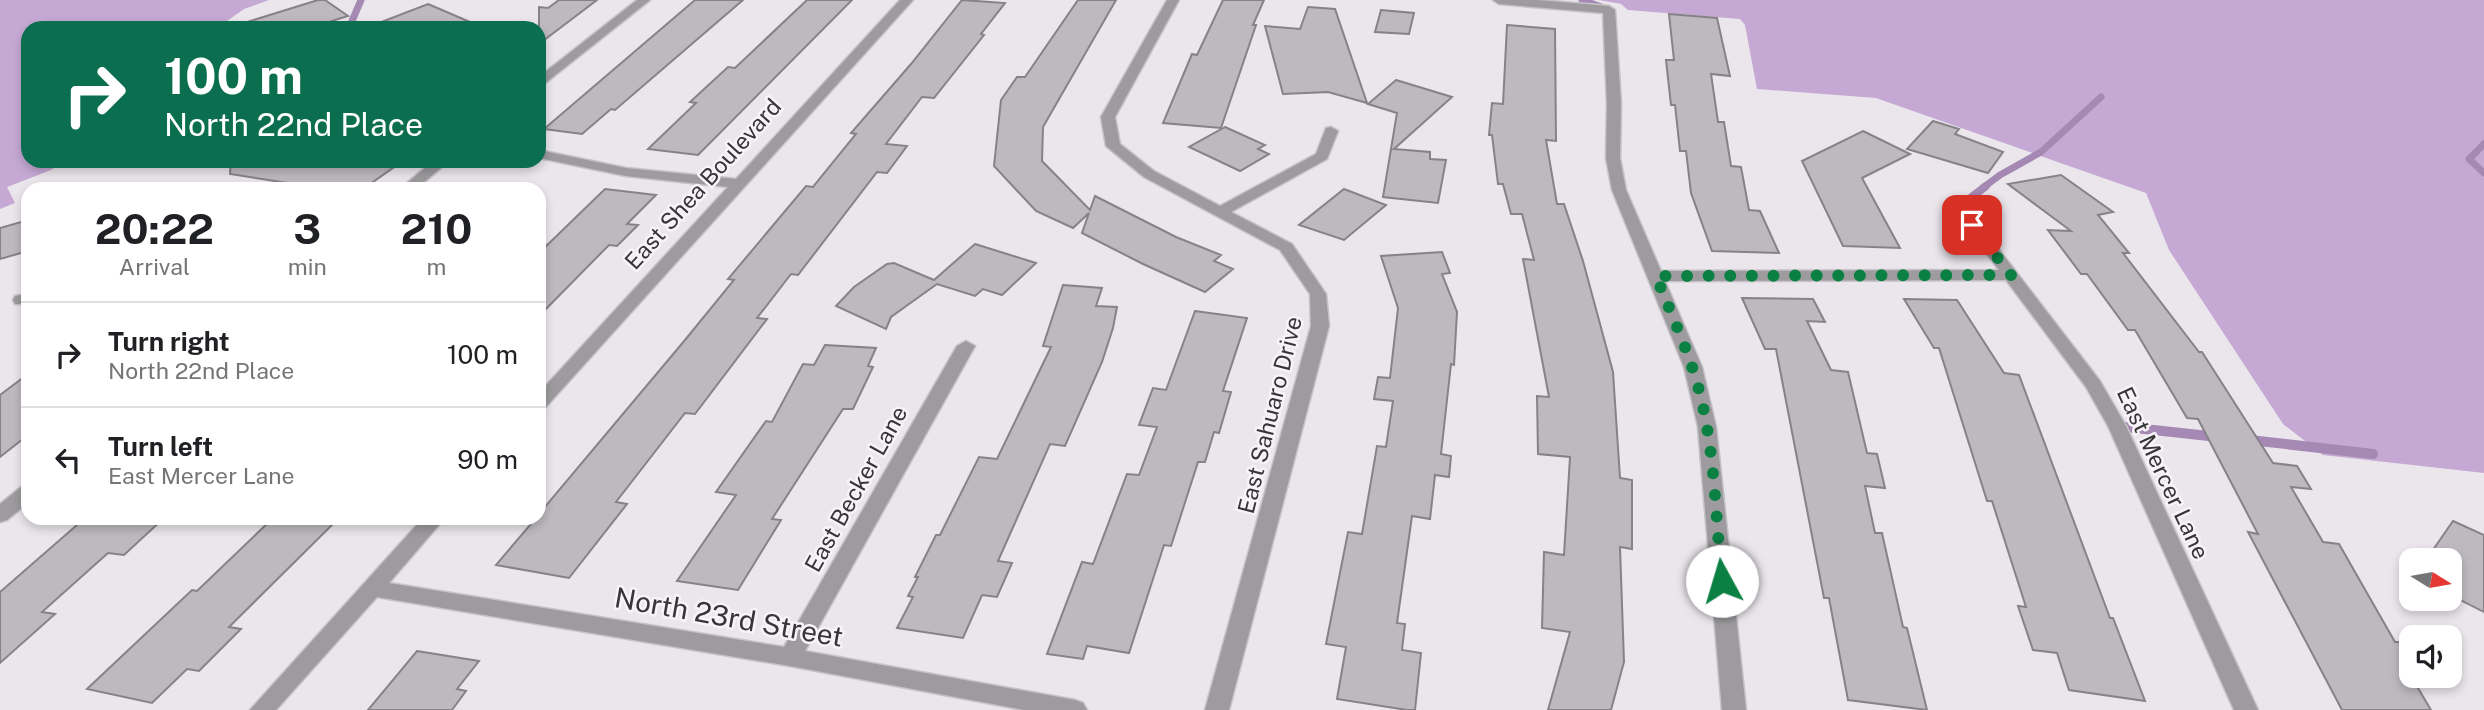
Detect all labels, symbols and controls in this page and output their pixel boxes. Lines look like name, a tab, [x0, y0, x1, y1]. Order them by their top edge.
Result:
text: 100 m	[164, 47, 303, 105]
icon: right	[49, 49, 140, 140]
street label: East Shea Boulevard	[619, 93, 786, 275]
text: North 22nd Place	[164, 106, 423, 143]
pin	[1942, 195, 2002, 255]
text: 20:22	[95, 204, 214, 253]
text: 3	[293, 204, 321, 253]
text: 210	[401, 204, 472, 253]
icon: arrive	[1953, 206, 1991, 244]
text: Arrival	[119, 253, 190, 280]
text: min	[288, 253, 327, 280]
text: m	[426, 253, 446, 280]
street label: East Sahuaro Drive	[1232, 313, 1307, 516]
text: Turn right	[108, 326, 230, 357]
icon: right	[49, 336, 87, 374]
text: 100 m	[447, 339, 518, 370]
text: North 22nd Place	[108, 357, 294, 384]
street label: East Mercer Lane	[2112, 383, 2215, 563]
street label: East Becker Lane	[799, 401, 912, 576]
text: Turn left	[108, 431, 213, 462]
icon: left	[49, 441, 87, 479]
text: 90 m	[457, 444, 518, 475]
text: East Mercer Lane	[108, 462, 295, 489]
position arrow	[1685, 544, 1759, 618]
north arrow	[2399, 548, 2462, 611]
map controls	[2399, 548, 2462, 688]
street label: North 23rd Street	[612, 580, 846, 653]
button: sound	[2399, 625, 2462, 688]

